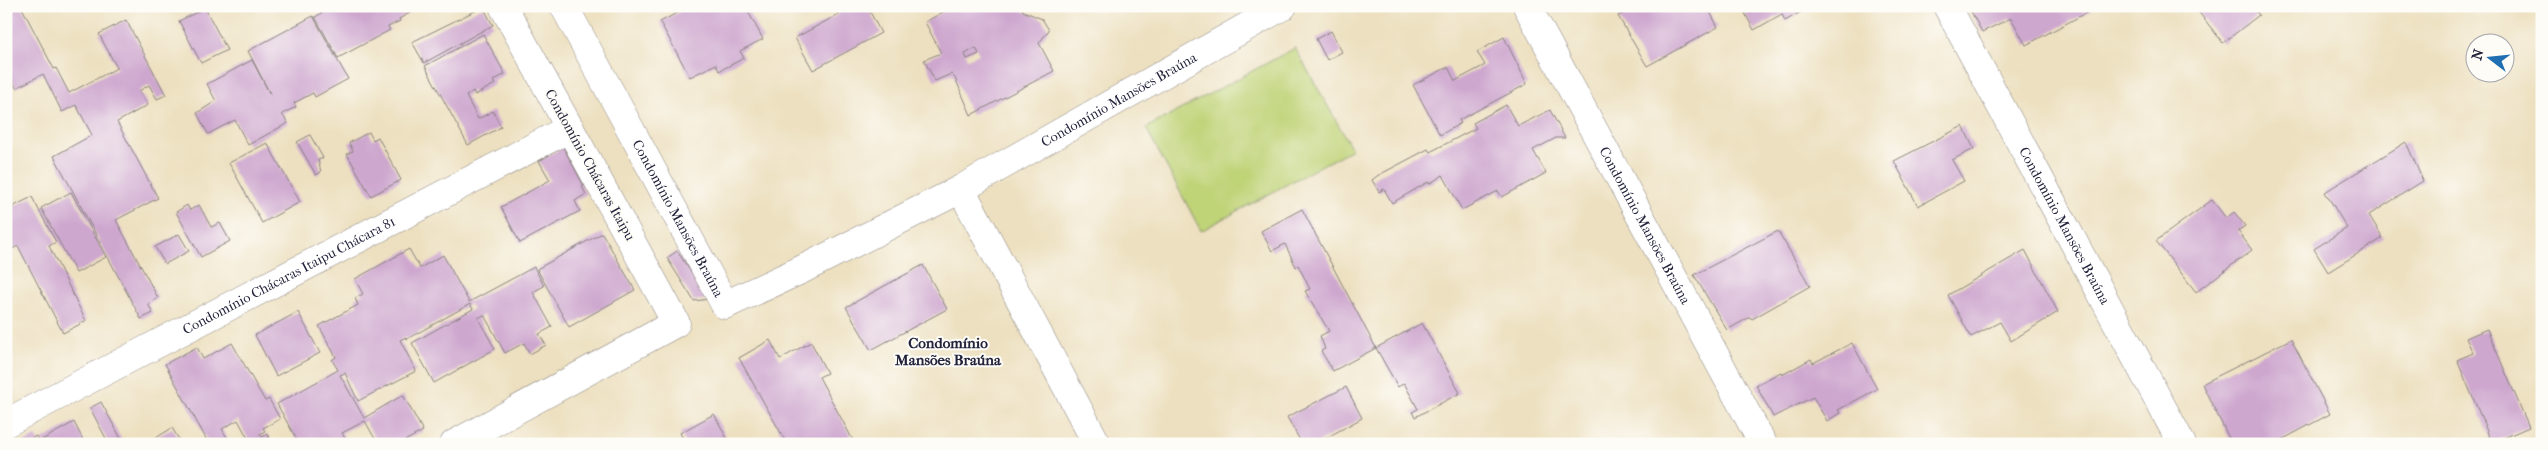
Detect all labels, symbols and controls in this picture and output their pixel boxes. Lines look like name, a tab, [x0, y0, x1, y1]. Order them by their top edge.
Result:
north arrow	[2466, 32, 2516, 82]
text: N	[2468, 47, 2488, 62]
street label: Condomínio Mansões Braúna	[1038, 48, 1200, 150]
street label: Condomínio Chácaras Itaipu	[541, 86, 639, 244]
street label: Condomínio Mansões Braúna	[629, 137, 728, 300]
street label: Condomínio Mansões Braúna	[1596, 144, 1695, 307]
street label: Condomínio Mansões Braúna	[2016, 144, 2114, 308]
street label: Condomínio Chácaras Itaipu Chácara 81	[179, 213, 398, 338]
district label: Condomínio Mansões Braúna	[894, 334, 1002, 369]

